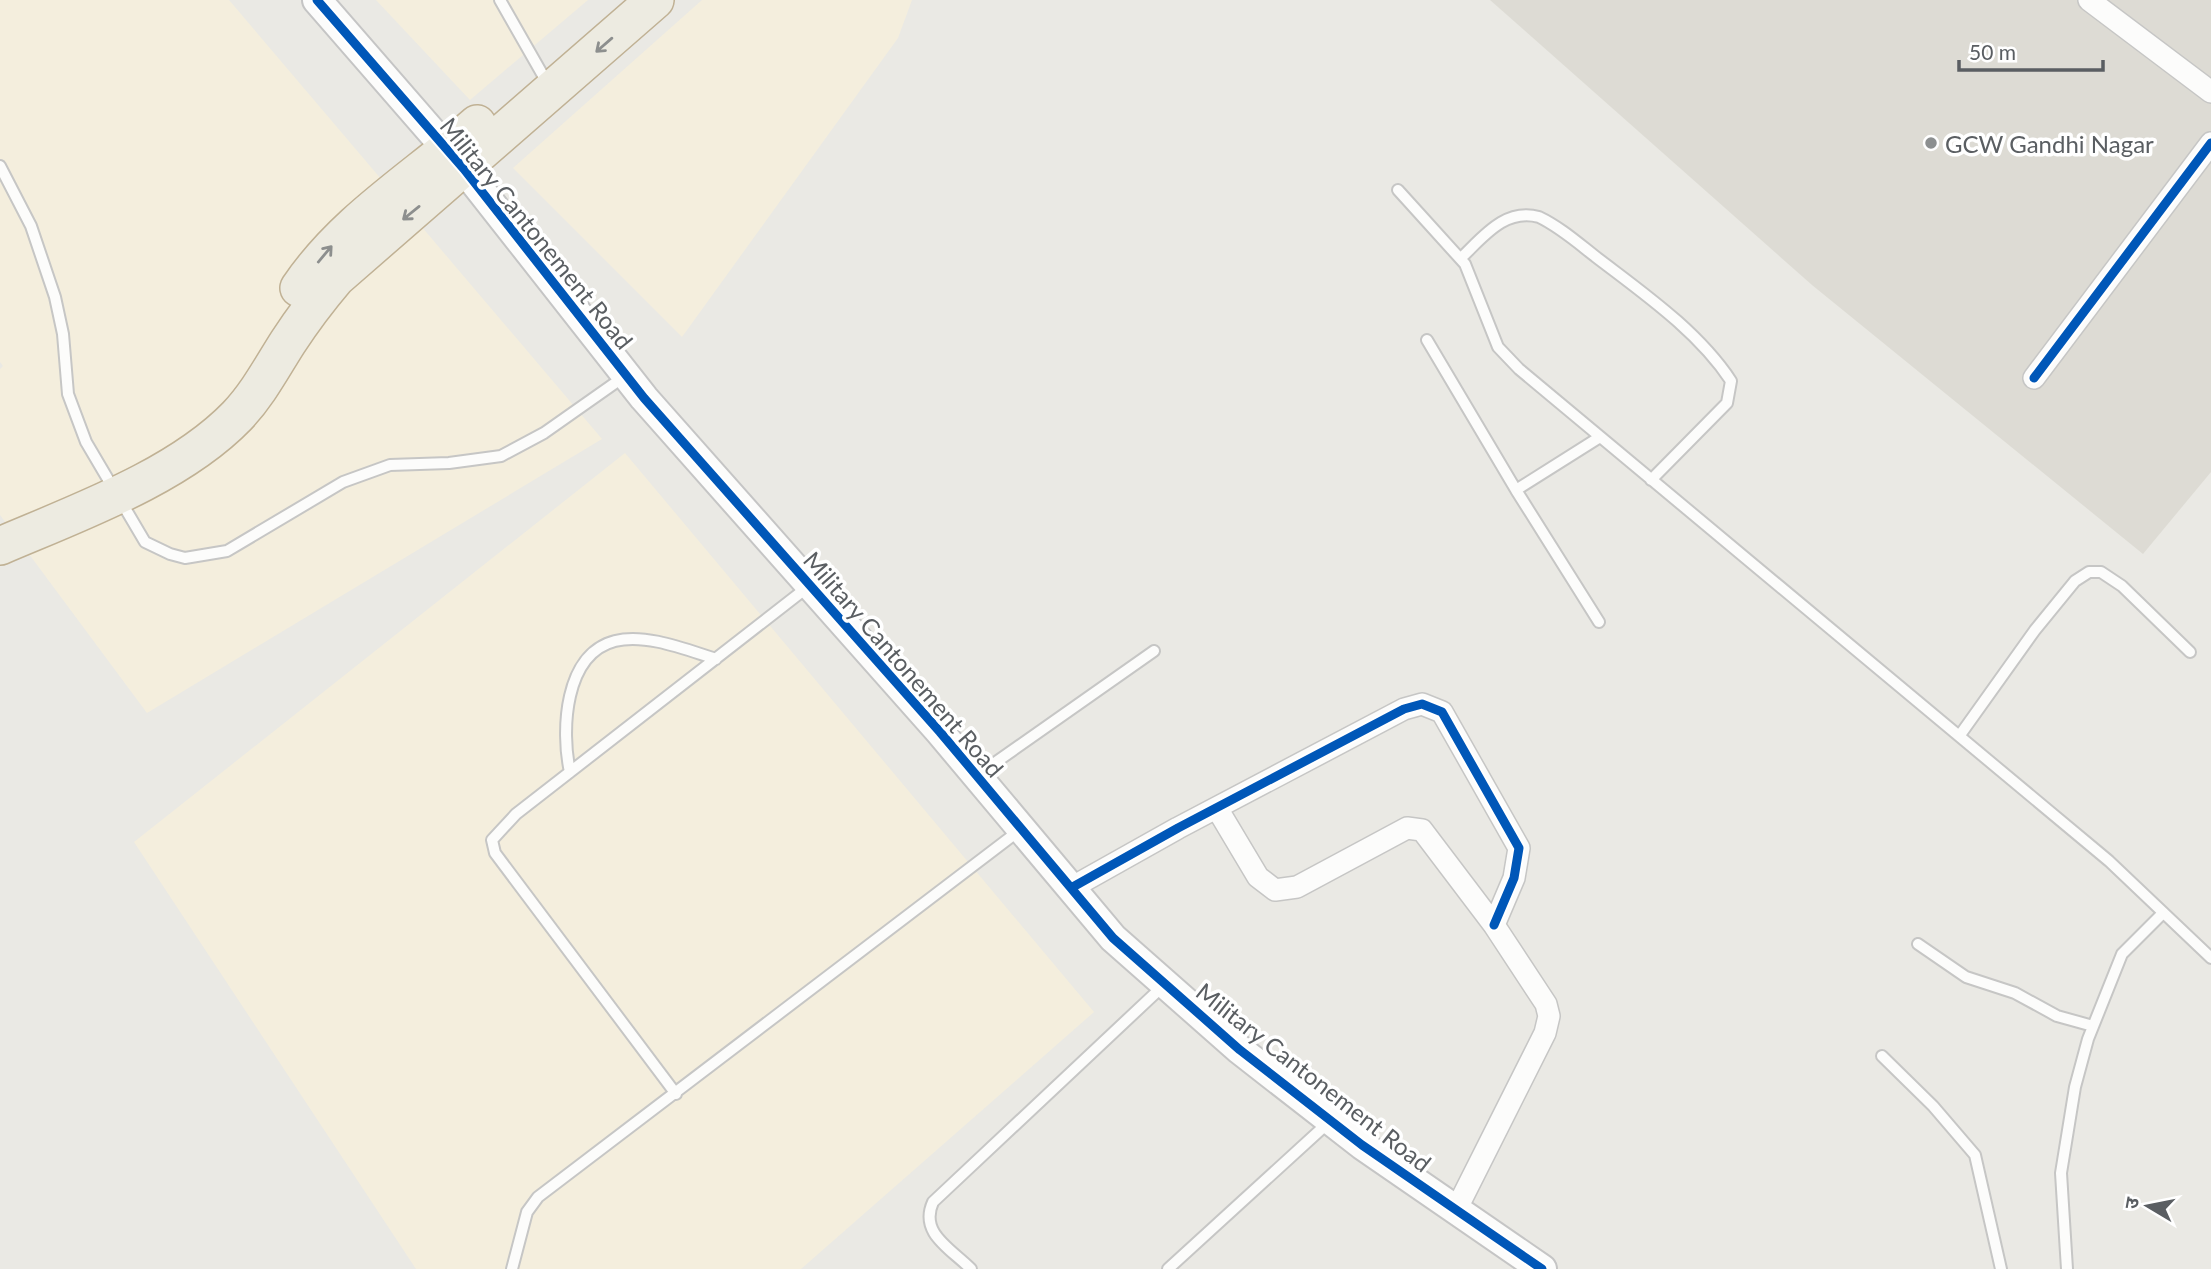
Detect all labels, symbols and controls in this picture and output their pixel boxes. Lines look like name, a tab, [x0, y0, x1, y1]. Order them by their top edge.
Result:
scale bar	[1959, 28, 2102, 72]
one-way arrow	[595, 37, 613, 53]
text: 50 m	[1969, 39, 2016, 64]
street label: Military Cantonement Road	[435, 111, 639, 355]
place label: GCW Gandhi Nagar	[1945, 129, 2154, 158]
marker: GCW Gandhi Nagar	[1923, 135, 1939, 151]
one-way arrow	[403, 205, 421, 220]
one-way arrow	[317, 246, 333, 264]
street label: Military Cantonement Road	[798, 545, 1010, 783]
street label: Military Cantonement Road	[1191, 976, 1437, 1178]
north arrow	[2113, 1171, 2183, 1241]
text: उ	[2118, 1195, 2143, 1210]

